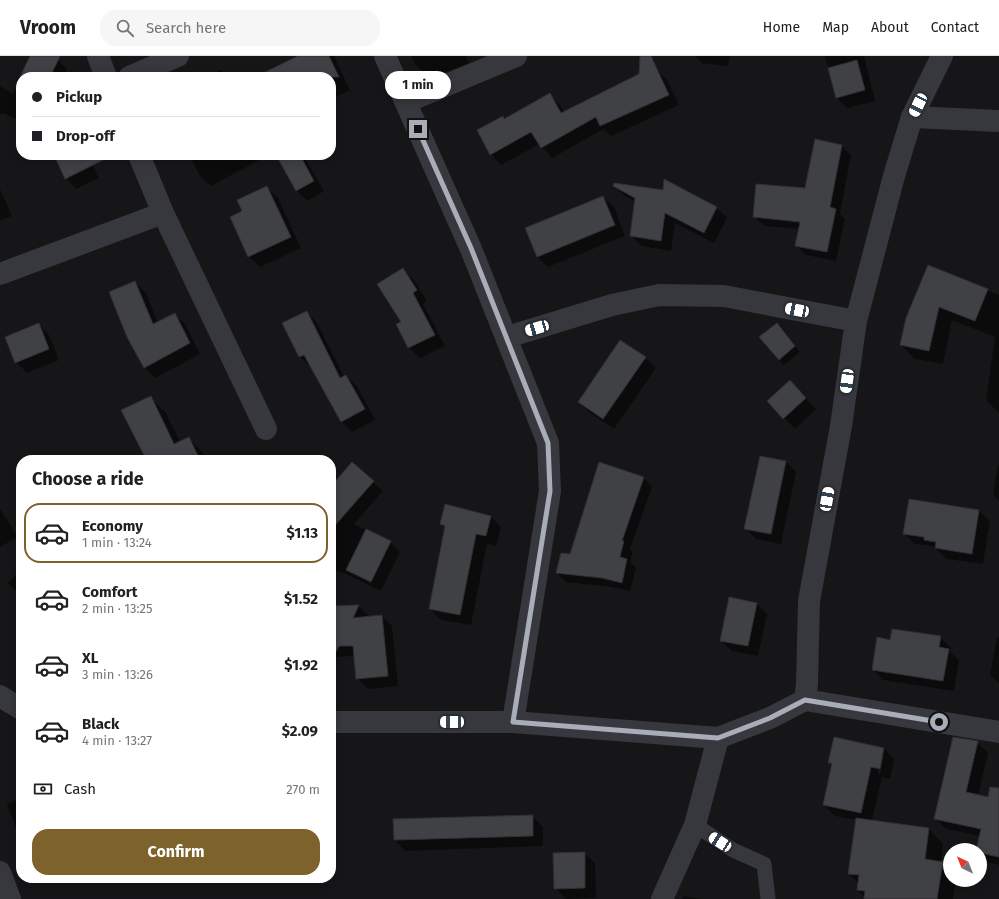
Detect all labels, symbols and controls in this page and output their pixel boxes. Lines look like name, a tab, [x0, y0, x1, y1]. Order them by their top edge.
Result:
search box	[100, 10, 380, 46]
text: Vroom	[20, 16, 76, 39]
icon: search	[114, 17, 136, 39]
text: Search here	[146, 19, 226, 37]
text: Home	[763, 19, 800, 36]
text: Map	[822, 19, 849, 36]
text: About	[871, 19, 909, 36]
text: Contact	[931, 19, 979, 36]
callout: 1 min	[385, 71, 451, 99]
text: 1 min	[402, 77, 434, 92]
text: Pickup	[56, 88, 102, 106]
car	[907, 92, 929, 118]
route end	[409, 120, 427, 138]
text: Drop-off	[56, 127, 115, 145]
car	[784, 302, 810, 318]
car	[524, 319, 550, 337]
car	[839, 368, 855, 394]
text: Choose a ride	[32, 468, 144, 490]
car	[819, 486, 835, 512]
icon: car	[34, 515, 70, 551]
text: Economy	[82, 517, 143, 535]
text: $1.13	[286, 524, 318, 542]
text: 1 min · 13:24	[82, 535, 152, 550]
icon: car	[34, 581, 70, 617]
text: Comfort	[82, 583, 138, 601]
text: $1.52	[284, 590, 318, 608]
text: 2 min · 13:25	[82, 601, 153, 616]
icon: car	[34, 647, 70, 683]
text: XL	[82, 649, 98, 667]
text: $1.92	[284, 656, 318, 674]
text: 3 min · 13:26	[82, 667, 153, 682]
icon: car	[34, 713, 70, 749]
route start	[930, 713, 948, 731]
text: Black	[82, 715, 119, 733]
car	[440, 716, 464, 728]
text: $2.09	[282, 722, 318, 740]
text: 4 min · 13:27	[82, 733, 152, 748]
icon: cash	[32, 778, 54, 800]
text: Cash	[64, 780, 96, 798]
text: 270 m	[286, 782, 320, 797]
button: Confirm	[32, 829, 320, 875]
car	[707, 830, 733, 854]
north arrow	[943, 843, 987, 887]
map controls	[943, 843, 987, 887]

